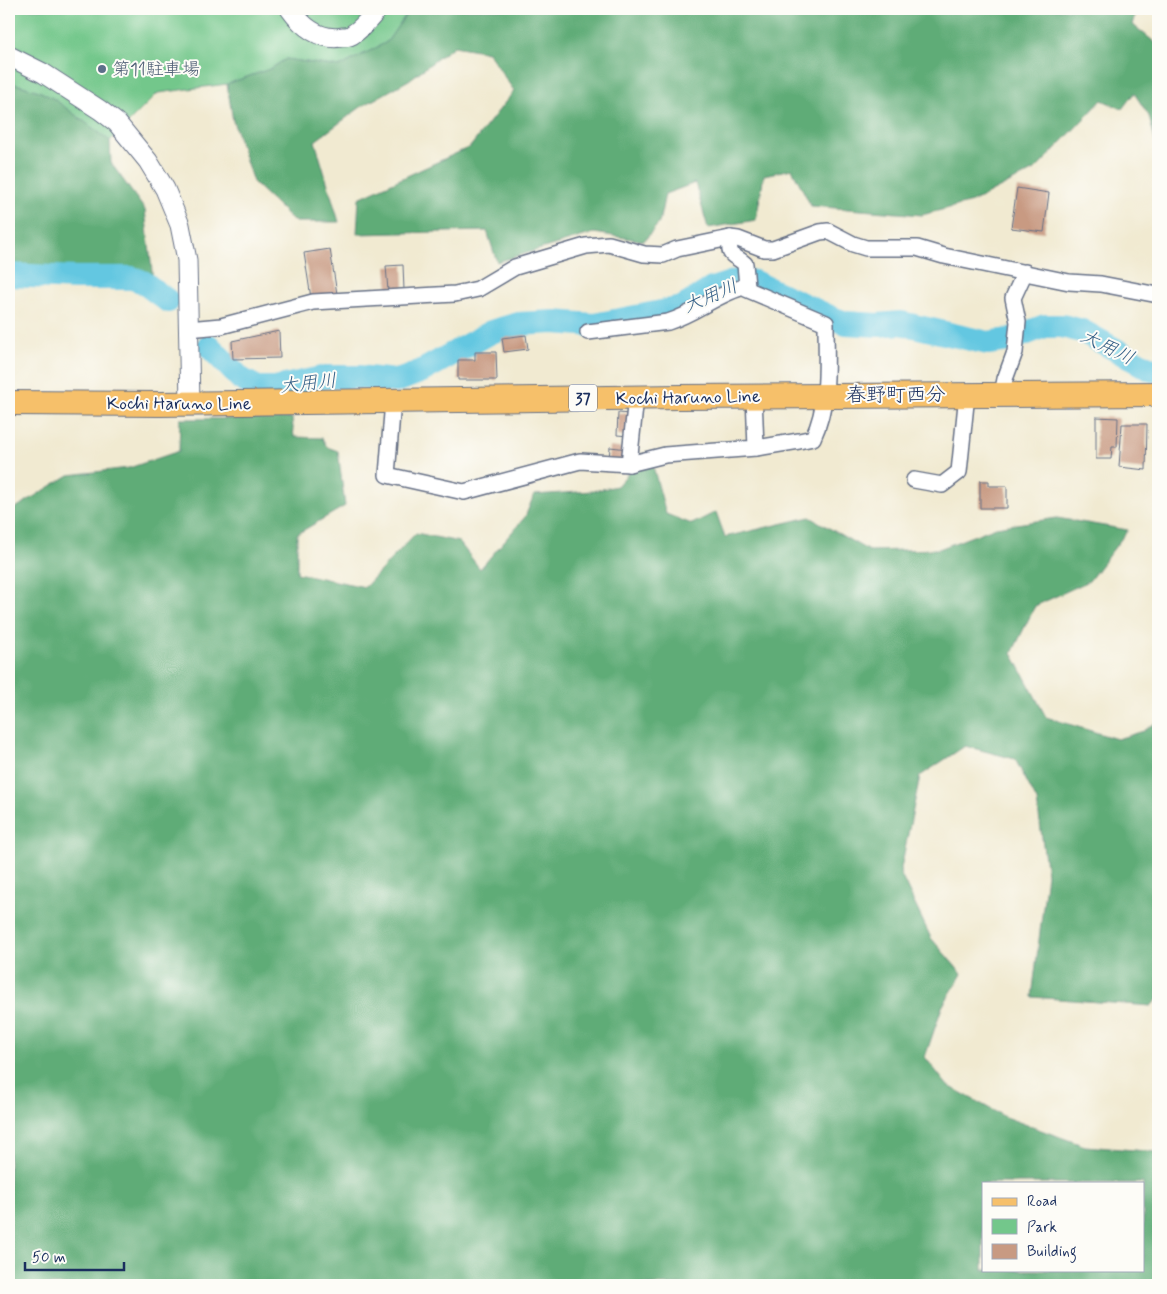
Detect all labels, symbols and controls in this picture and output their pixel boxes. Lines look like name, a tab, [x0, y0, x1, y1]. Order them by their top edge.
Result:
place label: 第11駐車場	[112, 58, 200, 82]
marker: 第11駐車場	[96, 63, 108, 75]
water label: 大用川	[679, 274, 742, 319]
water label: 大用川	[1076, 324, 1138, 371]
water label: 大用川	[278, 368, 338, 399]
district label: 春野町西分	[846, 382, 946, 409]
road number: 37	[569, 384, 597, 412]
street label: Kochi Haruno Line	[615, 385, 761, 411]
street label: Kochi Haruno Line	[107, 392, 251, 416]
legend	[982, 1182, 1144, 1272]
text: Road	[1027, 1192, 1057, 1212]
text: Park	[1027, 1218, 1057, 1238]
scale bar	[25, 1239, 124, 1271]
text: Building	[1027, 1242, 1077, 1263]
text: 50 m	[32, 1248, 66, 1268]

